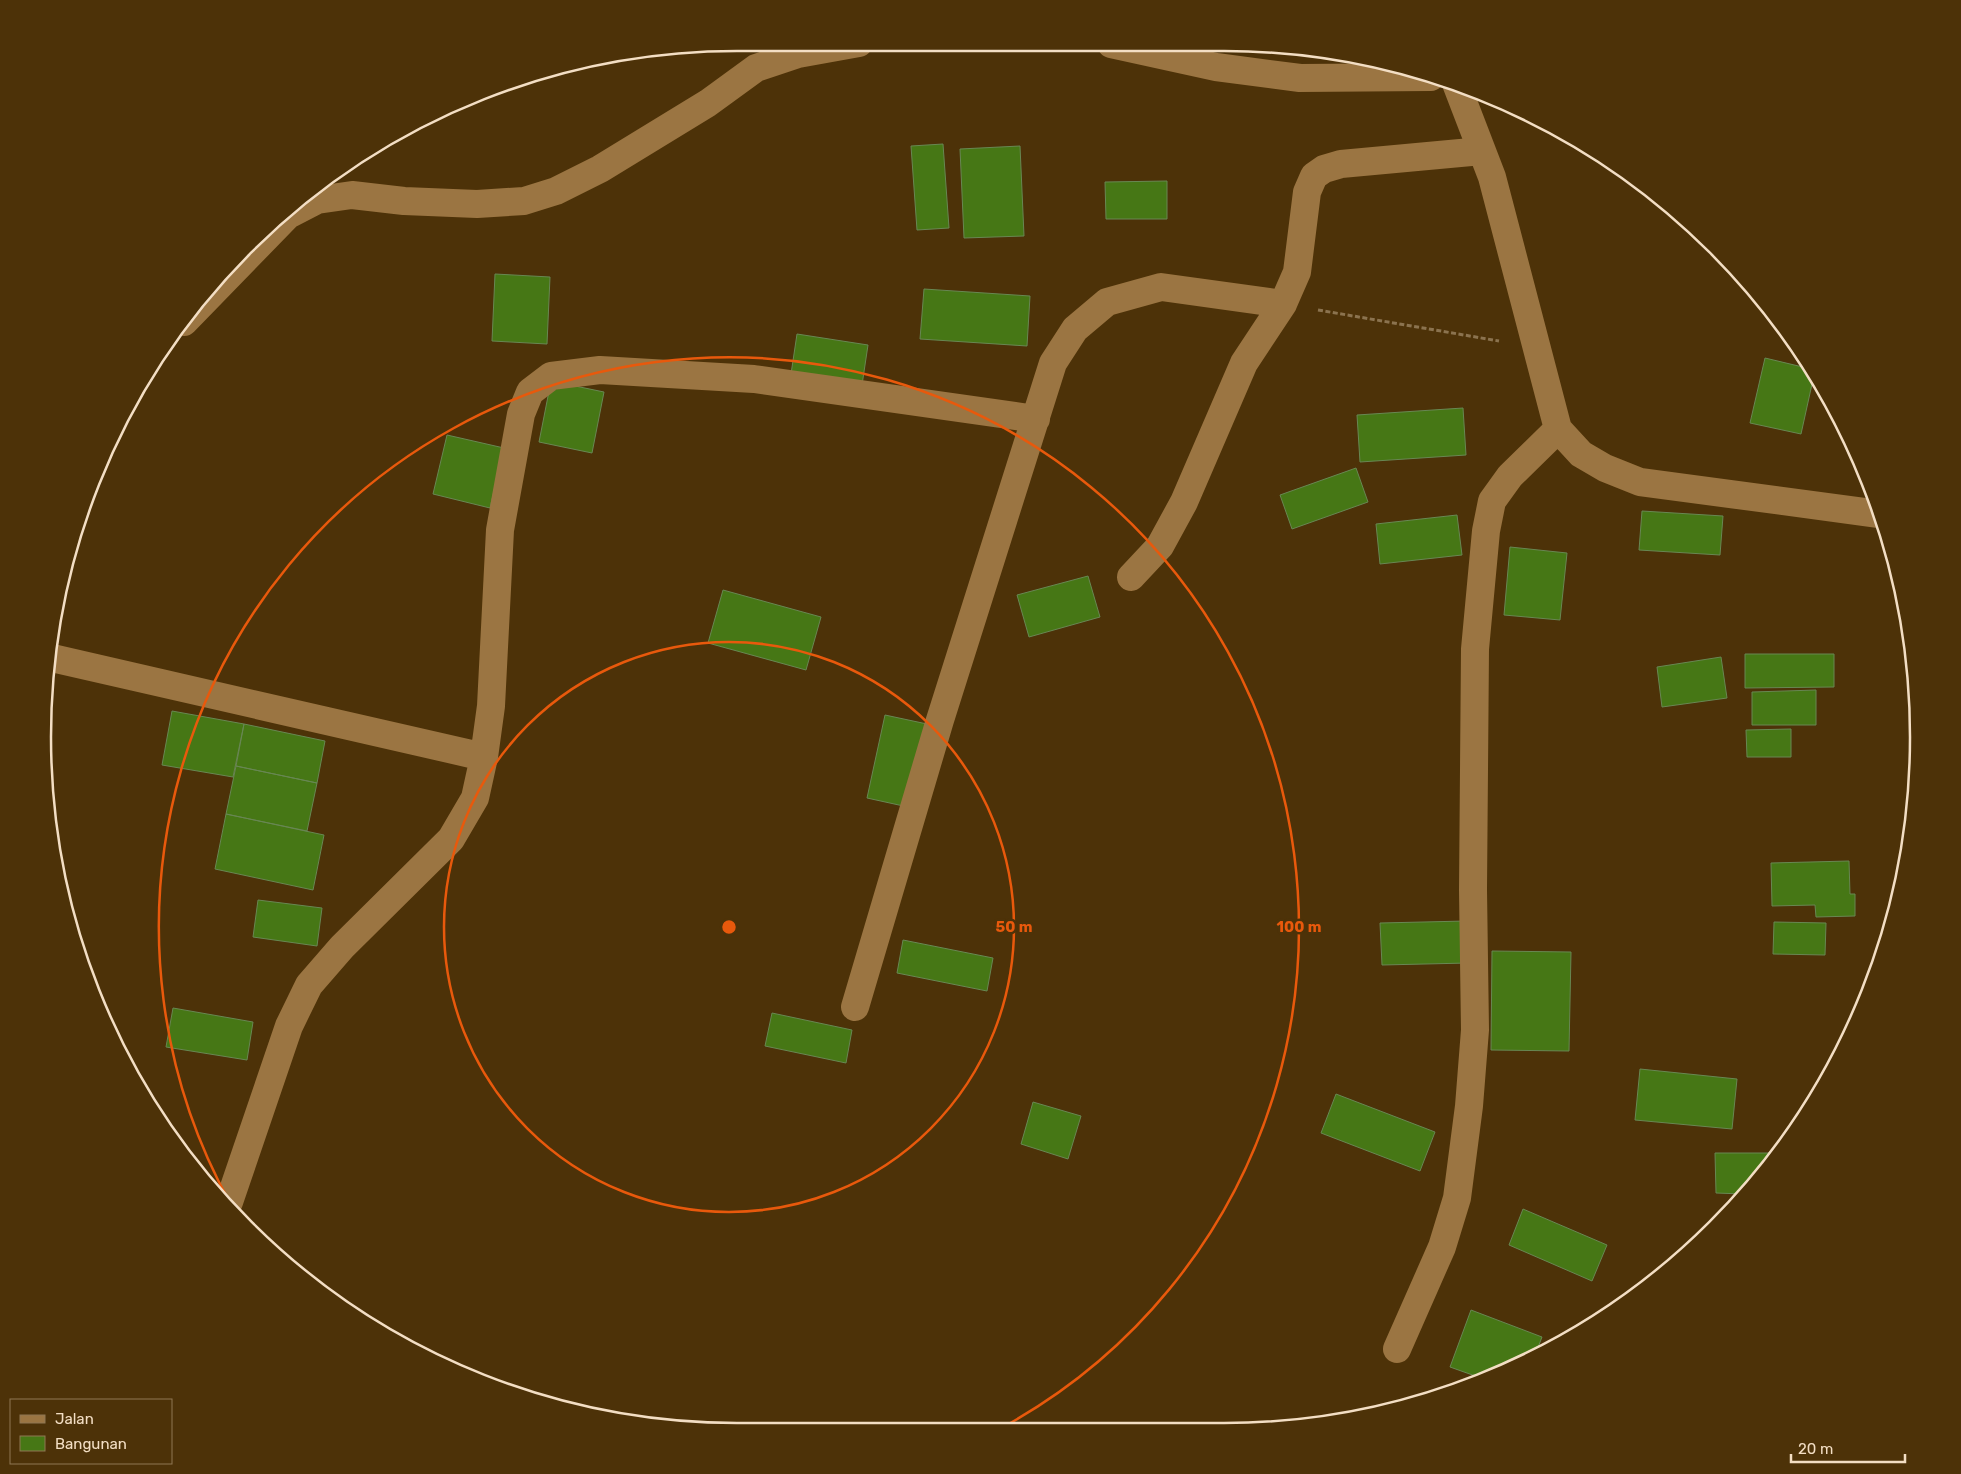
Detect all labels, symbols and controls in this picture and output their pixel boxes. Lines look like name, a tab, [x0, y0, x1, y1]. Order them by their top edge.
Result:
centre of rings	[720, 918, 738, 936]
text: 50 m	[996, 918, 1032, 936]
text: 100 m	[1277, 918, 1321, 936]
legend	[10, 1399, 172, 1464]
text: Jalan	[55, 1410, 94, 1428]
scale bar	[1791, 1432, 1905, 1464]
text: Bangunan	[55, 1435, 127, 1453]
text: 20 m	[1798, 1440, 1833, 1458]

